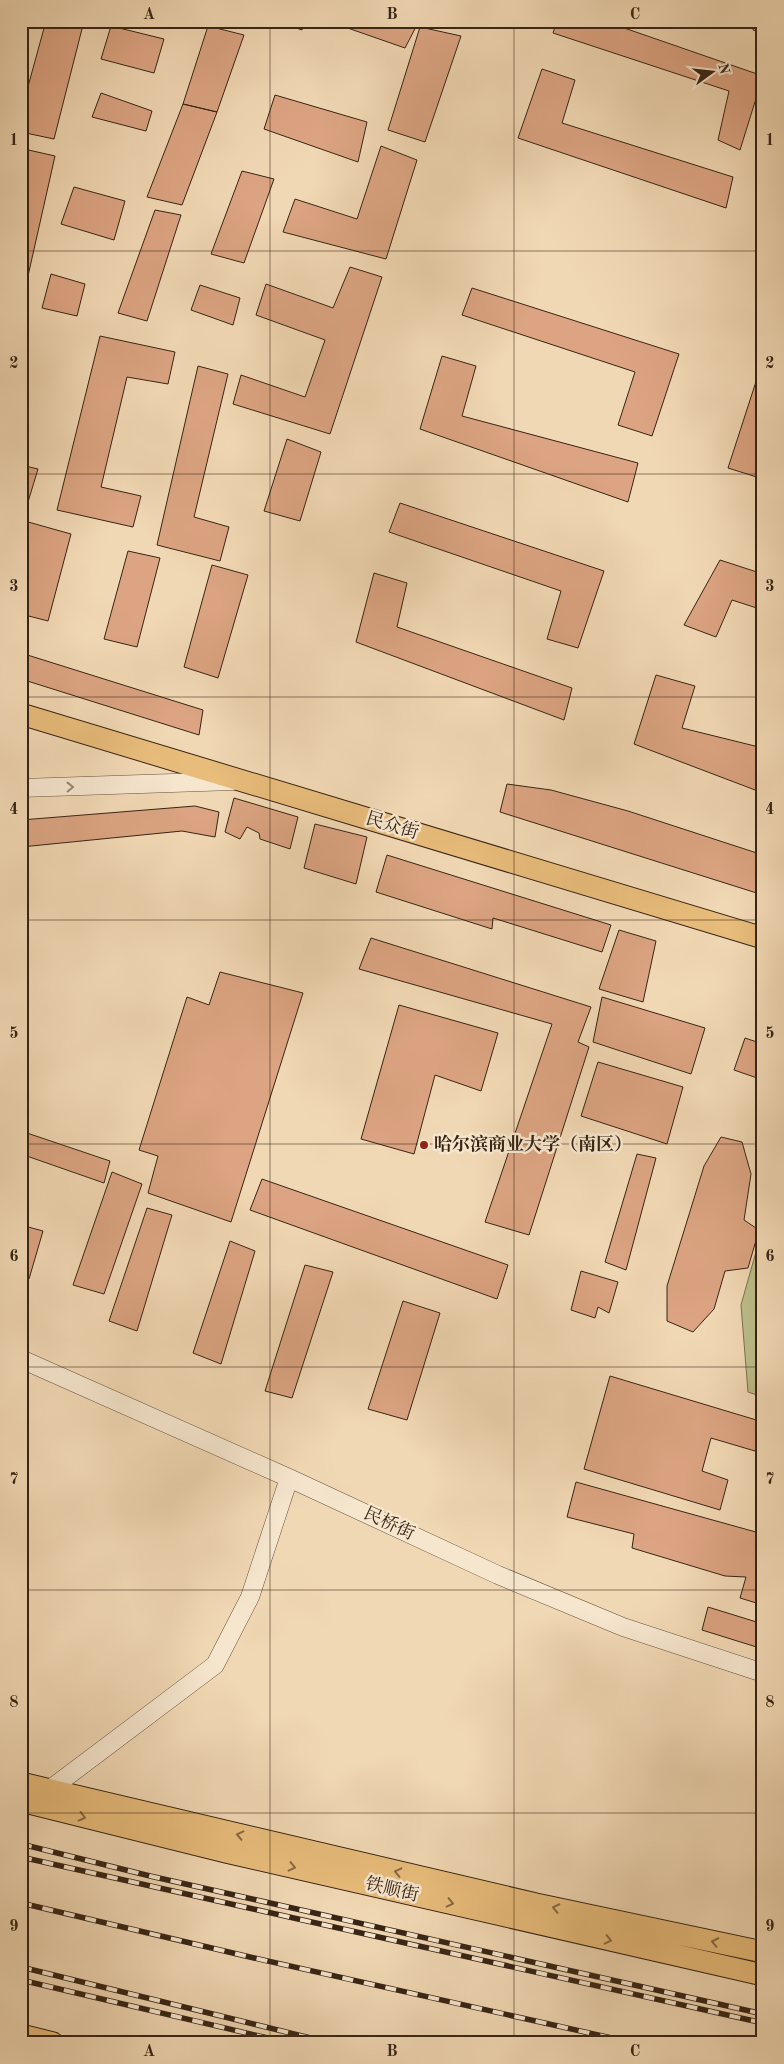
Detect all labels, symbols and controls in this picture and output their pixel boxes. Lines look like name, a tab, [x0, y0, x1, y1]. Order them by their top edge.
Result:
text: A	[143, 7, 155, 23]
text: B	[386, 7, 398, 23]
text: C	[630, 7, 640, 23]
north arrow	[686, 48, 736, 98]
text: N	[715, 62, 732, 76]
text: 1	[9, 133, 19, 149]
text: 1	[765, 133, 775, 149]
text: 2	[9, 356, 19, 372]
text: 2	[765, 356, 775, 372]
text: 3	[9, 579, 19, 595]
text: 3	[765, 579, 775, 595]
one-way arrow	[66, 782, 74, 792]
text: 4	[9, 802, 19, 818]
text: 4	[765, 802, 775, 818]
street label: 民众街	[364, 808, 421, 843]
text: 5	[9, 1026, 19, 1042]
text: 5	[765, 1026, 775, 1042]
place label: 哈尔滨商业大学（南区）	[434, 1134, 632, 1154]
marker: 哈尔滨商业大学（南区）	[418, 1139, 430, 1151]
text: 6	[9, 1249, 19, 1265]
text: 6	[765, 1249, 775, 1265]
text: 7	[9, 1472, 19, 1488]
text: 7	[765, 1472, 775, 1488]
street label: 民桥街	[361, 1503, 418, 1544]
text: 8	[9, 1695, 19, 1711]
text: 8	[765, 1695, 775, 1711]
one-way arrow	[78, 1811, 87, 1822]
one-way arrow	[235, 1830, 244, 1841]
one-way arrow	[287, 1861, 296, 1872]
one-way arrow	[393, 1867, 402, 1878]
street label: 铁顺街	[364, 1873, 421, 1905]
one-way arrow	[445, 1897, 454, 1908]
one-way arrow	[552, 1903, 561, 1914]
text: 9	[9, 1919, 19, 1935]
text: 9	[765, 1919, 775, 1935]
one-way arrow	[604, 1934, 613, 1945]
one-way arrow	[711, 1937, 720, 1948]
text: A	[143, 2044, 155, 2060]
text: B	[386, 2044, 398, 2060]
text: C	[630, 2044, 640, 2060]

